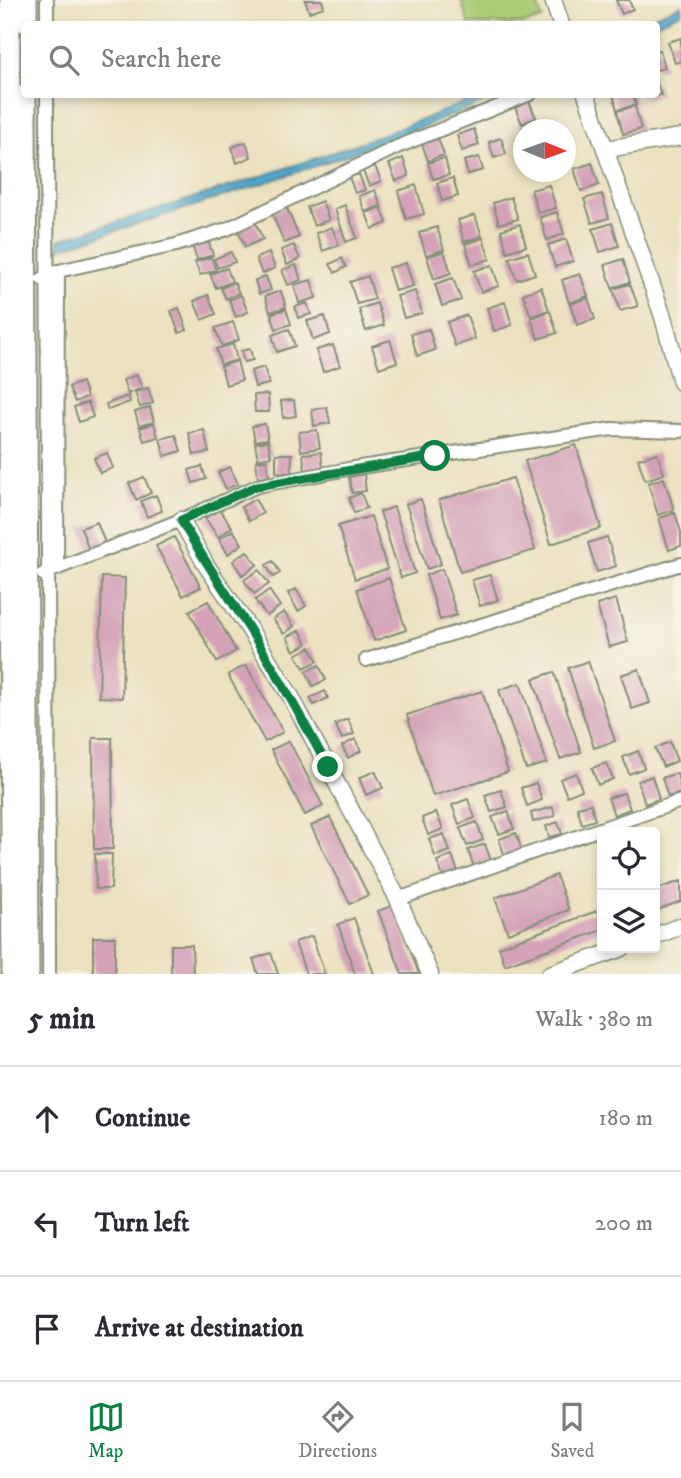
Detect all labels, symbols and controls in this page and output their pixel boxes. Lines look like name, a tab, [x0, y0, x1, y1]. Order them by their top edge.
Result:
search box	[21, 21, 660, 98]
icon: search	[45, 41, 83, 79]
text: Search here	[101, 43, 221, 76]
north arrow	[513, 119, 576, 182]
route start	[419, 440, 450, 471]
route end	[312, 751, 343, 782]
map controls	[597, 827, 660, 953]
button: locate	[597, 827, 660, 890]
button: layers	[597, 890, 660, 953]
text: 5 min	[28, 1001, 95, 1038]
text: Walk · 380 m	[535, 1005, 653, 1034]
icon: ahead	[28, 1100, 66, 1138]
text: Continue	[95, 1102, 190, 1135]
text: 180 m	[598, 1104, 653, 1133]
icon: left	[28, 1205, 66, 1243]
text: Turn left	[95, 1207, 189, 1240]
text: 200 m	[595, 1209, 653, 1238]
icon: arrive	[28, 1310, 66, 1348]
text: Arrive at destination	[95, 1312, 304, 1345]
tab: Map	[87, 1398, 125, 1463]
tab: Directions	[298, 1398, 377, 1463]
tab: Saved	[551, 1398, 594, 1463]

